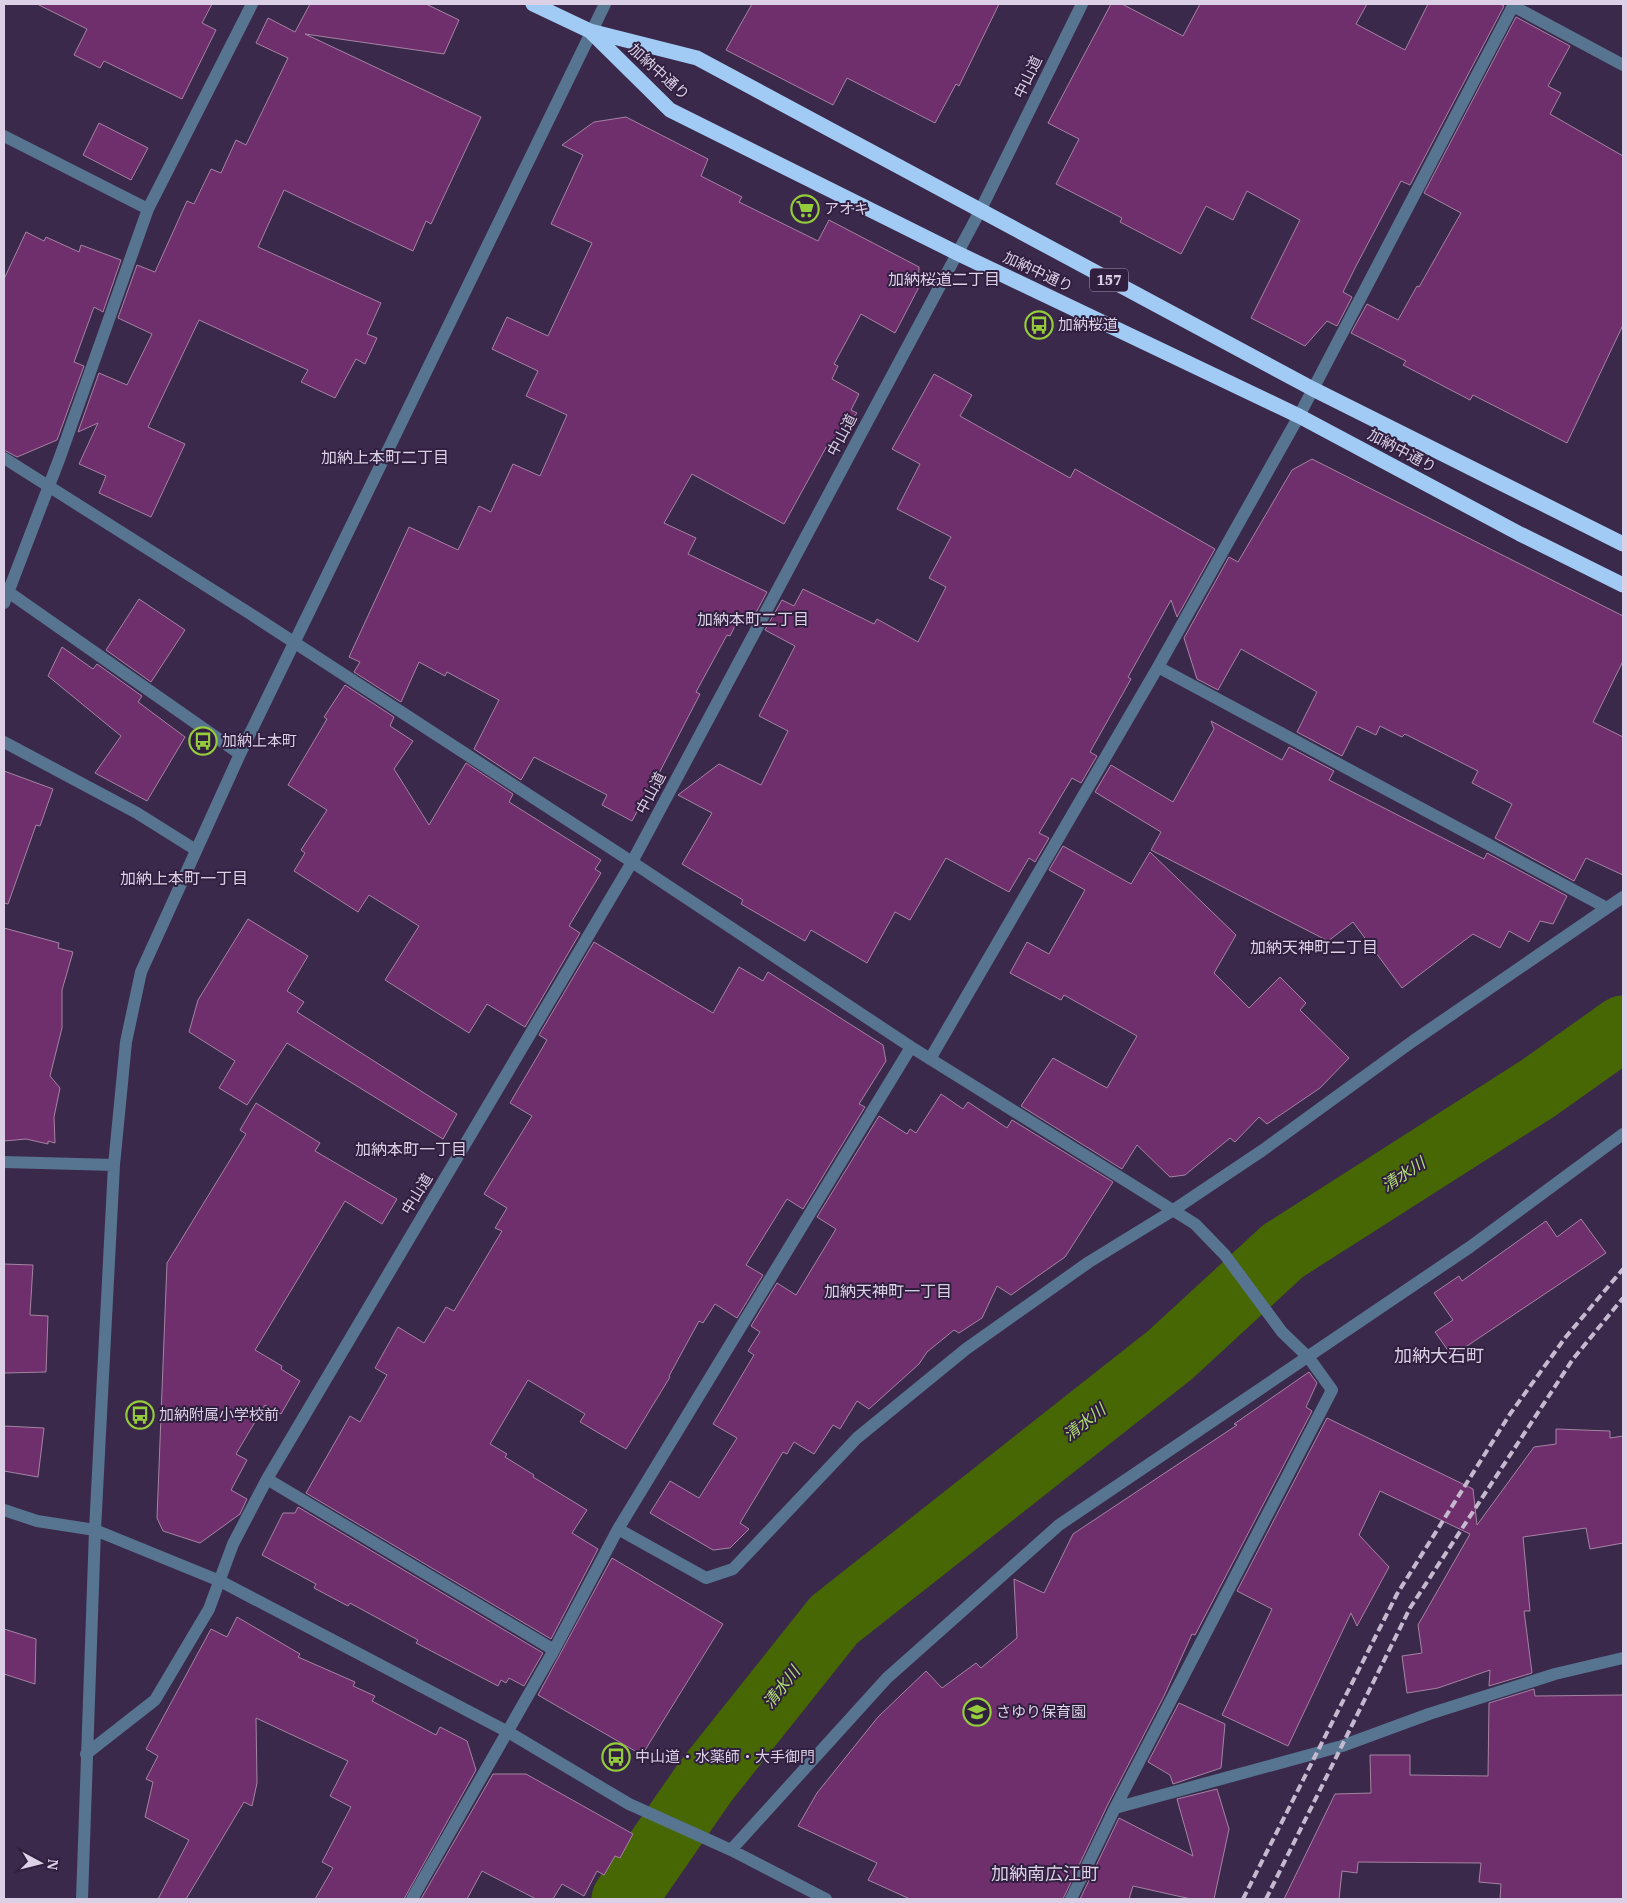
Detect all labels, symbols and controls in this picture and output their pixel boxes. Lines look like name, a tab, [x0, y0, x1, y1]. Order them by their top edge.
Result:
street label: 加納中通り	[625, 39, 694, 104]
street label: 中山道	[1009, 52, 1046, 101]
supermarket icon: アオキ	[790, 194, 820, 224]
place label: アオキ	[824, 199, 869, 218]
street label: 加納中通り	[1000, 247, 1076, 296]
road number: 157	[1090, 268, 1128, 292]
district label: 加納桜道二丁目	[888, 269, 1000, 289]
bus stop icon: 加納桜道	[1024, 310, 1054, 340]
place label: 加納桜道	[1058, 315, 1118, 334]
street label: 中山道	[823, 410, 861, 459]
street label: 加納中通り	[1365, 425, 1440, 477]
district label: 加納上本町二丁目	[321, 447, 449, 467]
district label: 加納本町二丁目	[697, 609, 809, 629]
bus stop icon: 加納上本町	[188, 726, 218, 756]
place label: 加納上本町	[222, 731, 297, 750]
street label: 中山道	[632, 768, 670, 817]
district label: 加納上本町一丁目	[120, 868, 248, 888]
district label: 加納天神町二丁目	[1250, 937, 1378, 957]
district label: 加納本町一丁目	[355, 1139, 467, 1159]
water label: 清水川	[1377, 1151, 1430, 1195]
street label: 中山道	[397, 1170, 436, 1218]
district label: 加納天神町一丁目	[824, 1281, 952, 1301]
district label: 加納大石町	[1394, 1344, 1484, 1367]
water label: 清水川	[1059, 1398, 1111, 1445]
bus stop icon: 加納附属小学校前	[125, 1400, 155, 1430]
place label: 加納附属小学校前	[159, 1405, 279, 1424]
water label: 清水川	[758, 1660, 805, 1712]
school or university icon: さゆり保育園	[962, 1697, 992, 1727]
place label: さゆり保育園	[996, 1702, 1086, 1721]
bus stop icon: 中山道・水薬師・大手御門	[601, 1742, 631, 1772]
place label: 中山道・水薬師・大手御門	[635, 1747, 815, 1766]
north arrow	[15, 1838, 65, 1888]
text: N	[43, 1858, 63, 1871]
district label: 加納南広江町	[991, 1862, 1099, 1885]

